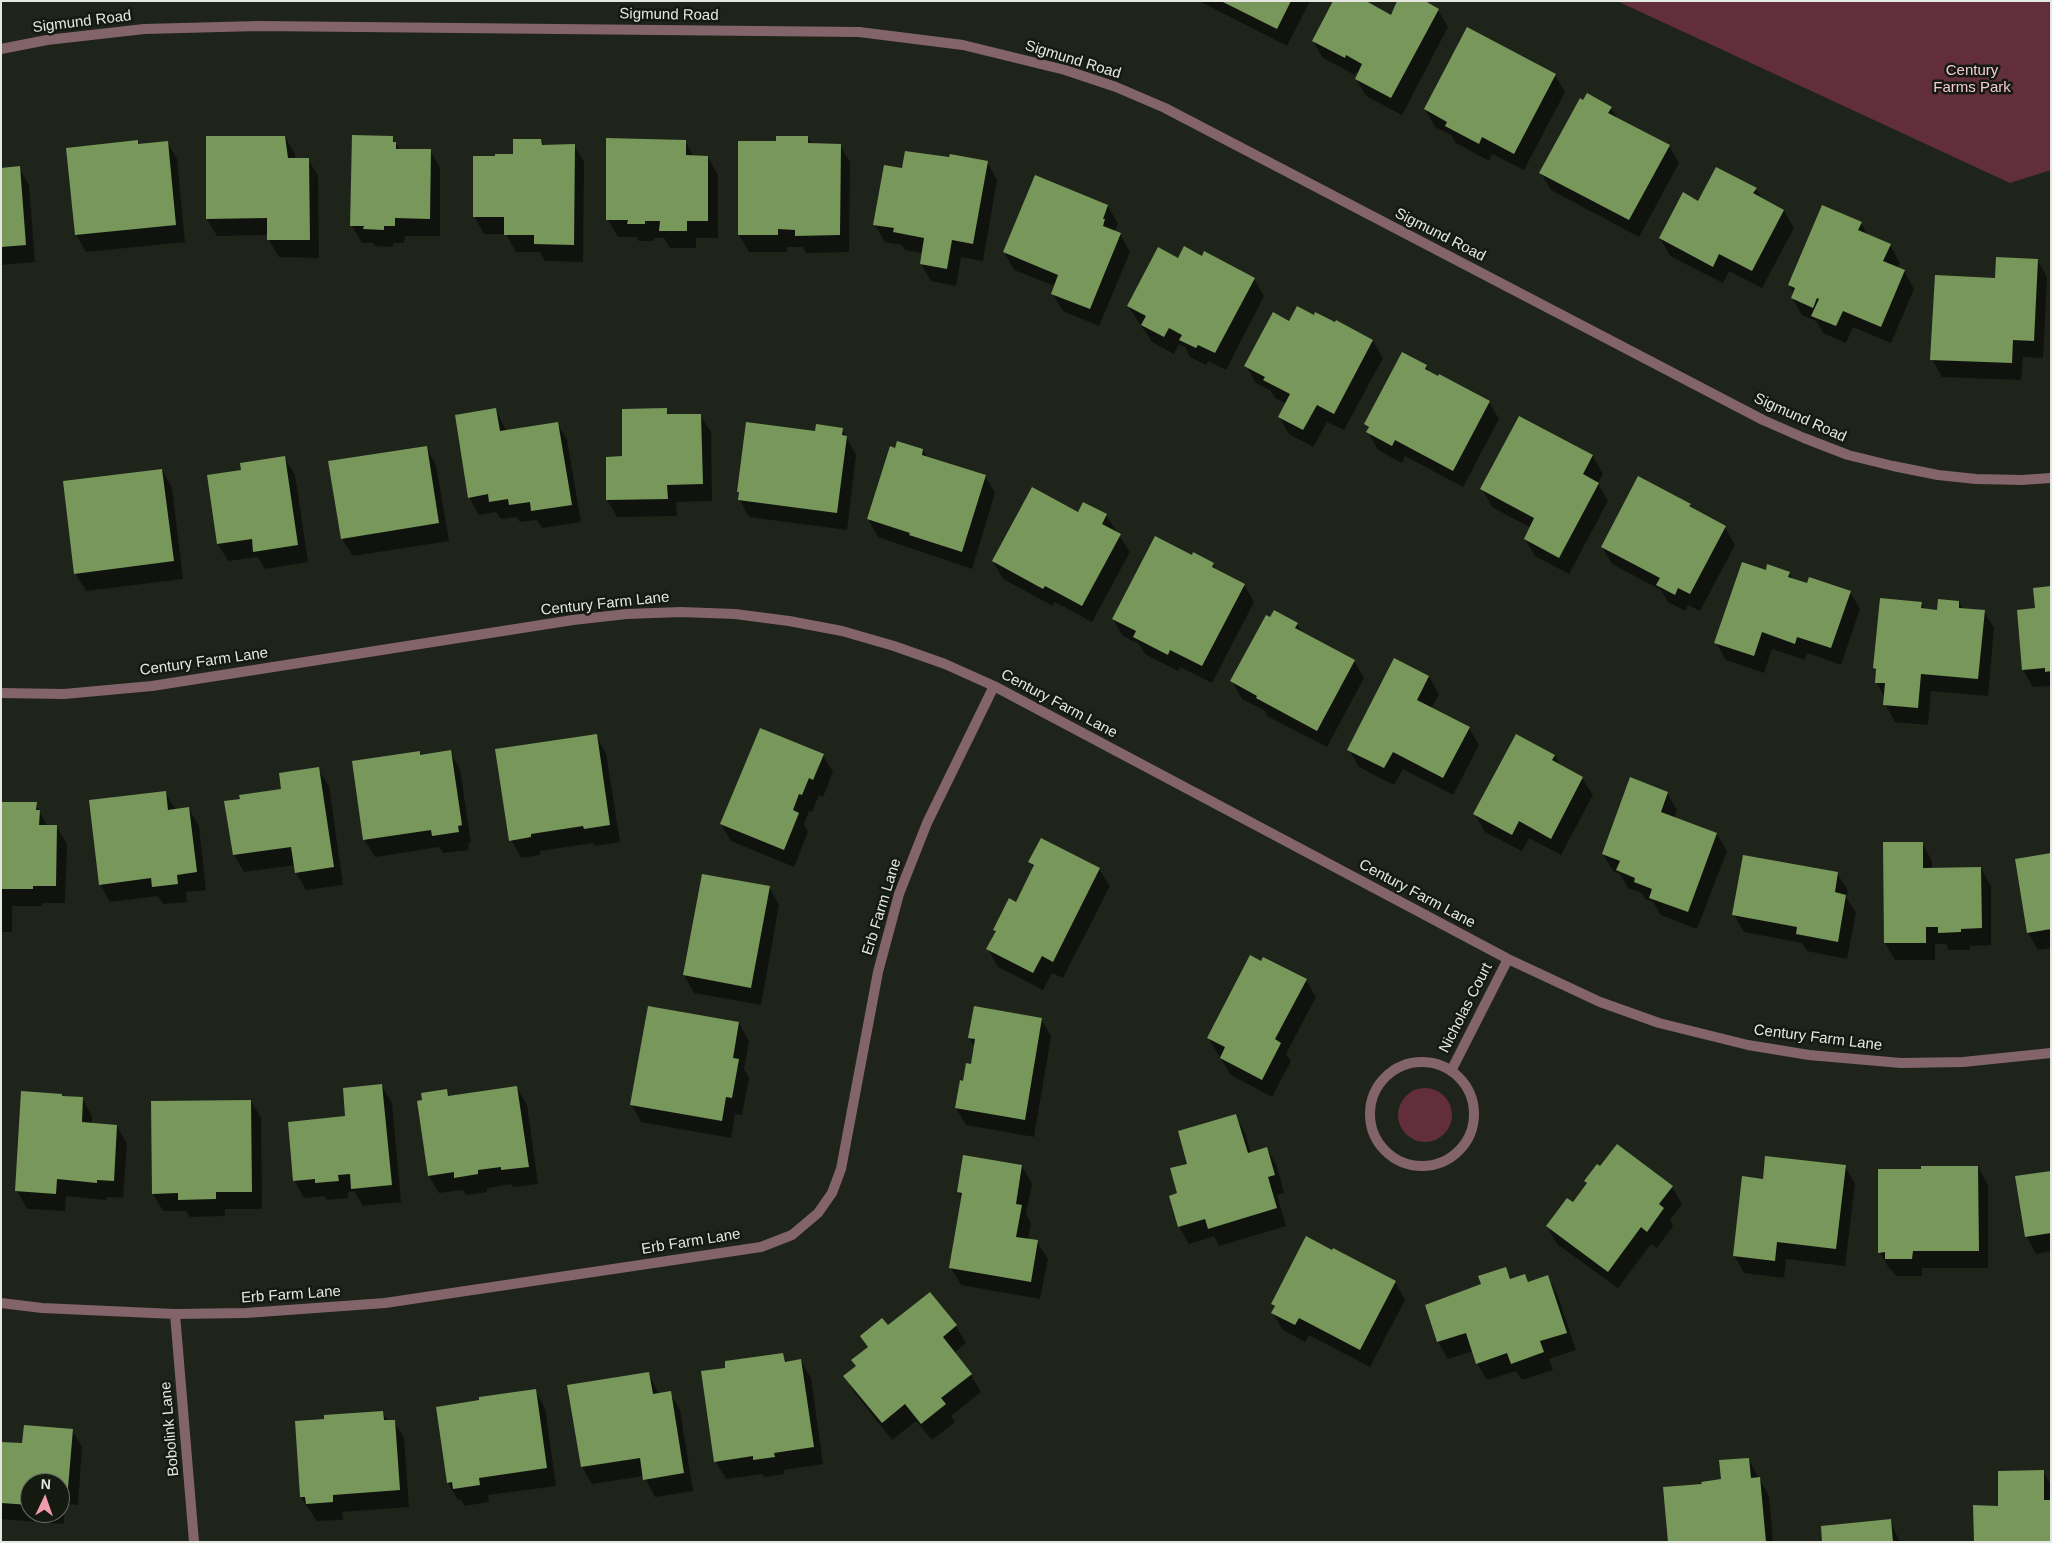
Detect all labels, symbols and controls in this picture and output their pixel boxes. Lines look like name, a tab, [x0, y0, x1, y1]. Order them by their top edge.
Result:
street label: Sigmund Road	[619, 5, 719, 25]
street label: Sigmund Road	[32, 7, 132, 37]
street label: Sigmund Road	[1023, 37, 1123, 83]
park label: Century Farms Park	[1933, 62, 2011, 97]
street label: Sigmund Road	[1392, 204, 1488, 266]
street label: Sigmund Road	[1751, 390, 1849, 446]
street label: Century Farm Lane	[540, 588, 670, 620]
street label: Century Farm Lane	[139, 644, 269, 680]
street label: Century Farm Lane	[998, 666, 1120, 742]
street label: Century Farm Lane	[1356, 856, 1478, 932]
street label: Erb Farm Lane	[859, 857, 905, 957]
street label: Nicholas Court	[1436, 960, 1496, 1056]
street label: Century Farm Lane	[1753, 1021, 1883, 1055]
street label: Erb Farm Lane	[640, 1225, 742, 1259]
street label: Erb Farm Lane	[240, 1283, 342, 1307]
street label: Bobolink Lane	[157, 1381, 183, 1477]
north arrow	[20, 1473, 70, 1523]
text: N	[40, 1476, 51, 1492]

